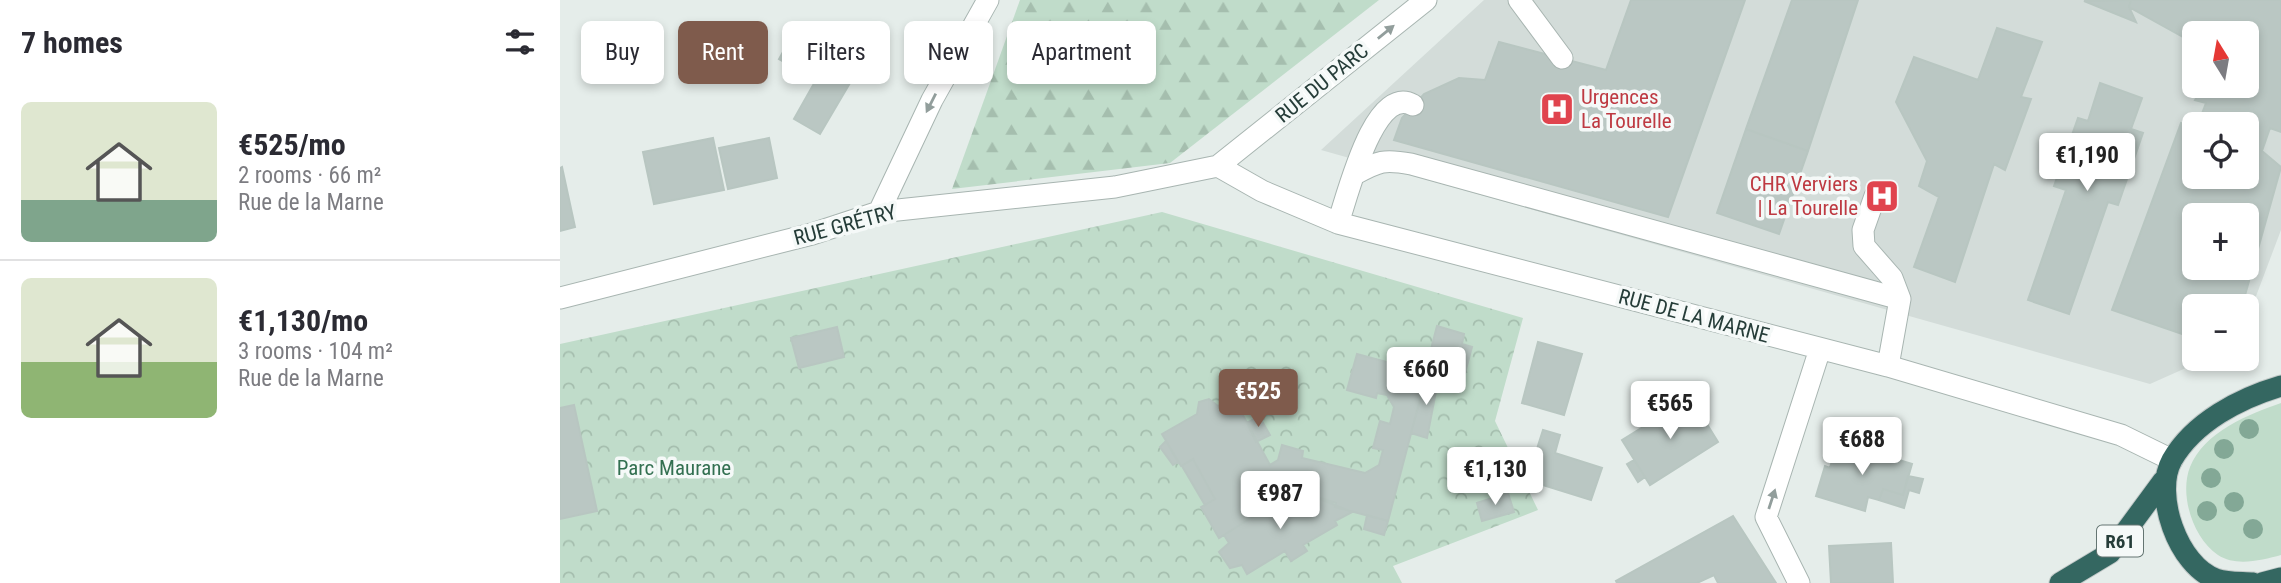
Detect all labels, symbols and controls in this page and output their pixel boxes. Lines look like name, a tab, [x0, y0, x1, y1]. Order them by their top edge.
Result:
chip: Buy	[581, 21, 664, 84]
chip: Rent	[678, 21, 768, 84]
chip: Filters	[782, 21, 890, 84]
chip: New	[904, 21, 993, 84]
chip: Apartment	[1007, 21, 1156, 84]
north arrow	[2182, 21, 2259, 98]
map controls	[2182, 21, 2259, 371]
icon: filters	[501, 23, 539, 61]
one-way arrow	[1377, 24, 1395, 39]
text: 7 homes	[21, 25, 123, 60]
street label: RUE DU PARC	[1271, 38, 1373, 128]
place label: Urgences La Tourelle	[1581, 85, 1672, 133]
hospital icon: Urgences La Tourelle	[1538, 90, 1576, 128]
one-way arrow	[925, 93, 936, 113]
button: locate	[2182, 112, 2259, 189]
text: €525/mo	[238, 127, 346, 162]
icon: home	[77, 130, 161, 214]
pin: €1,190	[2030, 134, 2144, 193]
text: €1,190	[2055, 142, 2119, 169]
text: 2 rooms · 66 m²	[238, 162, 381, 189]
place label: CHR Verviers | La Tourelle	[1750, 172, 1858, 220]
hospital icon: CHR Verviers | La Tourelle	[1863, 177, 1901, 215]
text: Rue de la Marne	[238, 189, 384, 216]
street label: RUE GRÉTRY	[791, 200, 899, 250]
button: +	[2182, 203, 2259, 280]
street label: RUE DE LA MARNE	[1616, 284, 1772, 348]
button: −	[2182, 294, 2259, 371]
text: €1,130/mo	[238, 303, 368, 338]
icon: home	[77, 306, 161, 390]
text: 3 rooms · 104 m²	[238, 338, 393, 365]
pin: €660	[1385, 348, 1467, 407]
text: €660	[1403, 356, 1449, 383]
text: Rue de la Marne	[238, 365, 384, 392]
pin: €525	[1217, 370, 1299, 429]
text: €525	[1235, 378, 1281, 405]
pin: €565	[1629, 382, 1711, 441]
text: €565	[1647, 390, 1693, 417]
pin: €688	[1821, 418, 1903, 477]
text: €688	[1839, 426, 1885, 453]
pin: €1,130	[1438, 448, 1552, 507]
park label: Parc Maurane	[617, 456, 731, 480]
text: €1,130	[1463, 456, 1527, 483]
pin: €987	[1239, 472, 1321, 531]
text: €987	[1257, 480, 1303, 507]
one-way arrow	[1767, 488, 1777, 509]
road number: R61	[2097, 526, 2143, 556]

